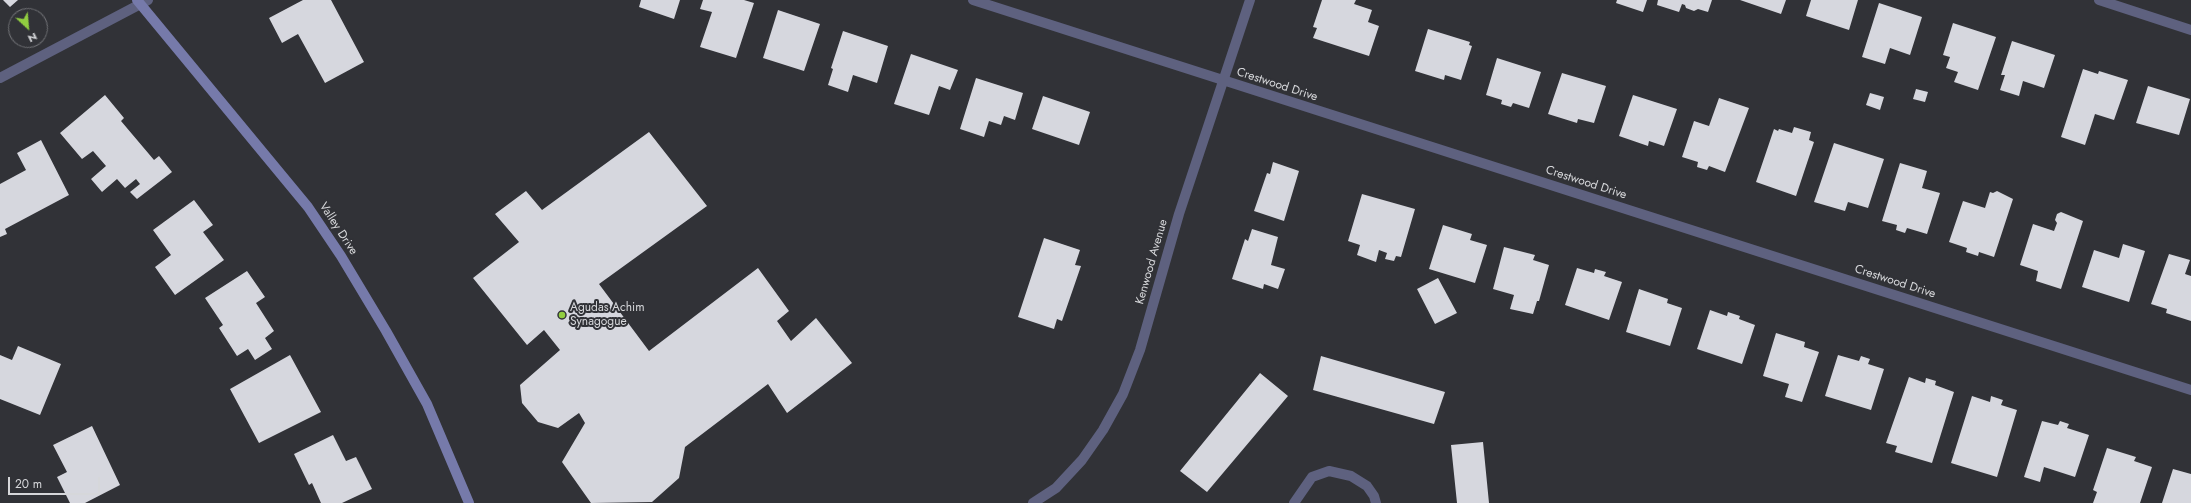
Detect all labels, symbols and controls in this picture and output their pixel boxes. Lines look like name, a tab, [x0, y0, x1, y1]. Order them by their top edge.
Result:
north arrow	[8, 8, 48, 48]
text: N	[25, 29, 40, 47]
street label: Crestwood Drive	[1235, 65, 1319, 105]
street label: Crestwood Drive	[1544, 163, 1628, 203]
street label: Valley Drive	[316, 200, 360, 258]
street label: Kenwood Avenue	[1133, 218, 1171, 306]
street label: Crestwood Drive	[1853, 262, 1937, 302]
place label: Agudas Achim Synagogue	[570, 301, 645, 329]
marker: Agudas Achim Synagogue	[557, 310, 567, 320]
scale bar	[10, 469, 102, 495]
text: 20 m	[15, 475, 42, 493]

